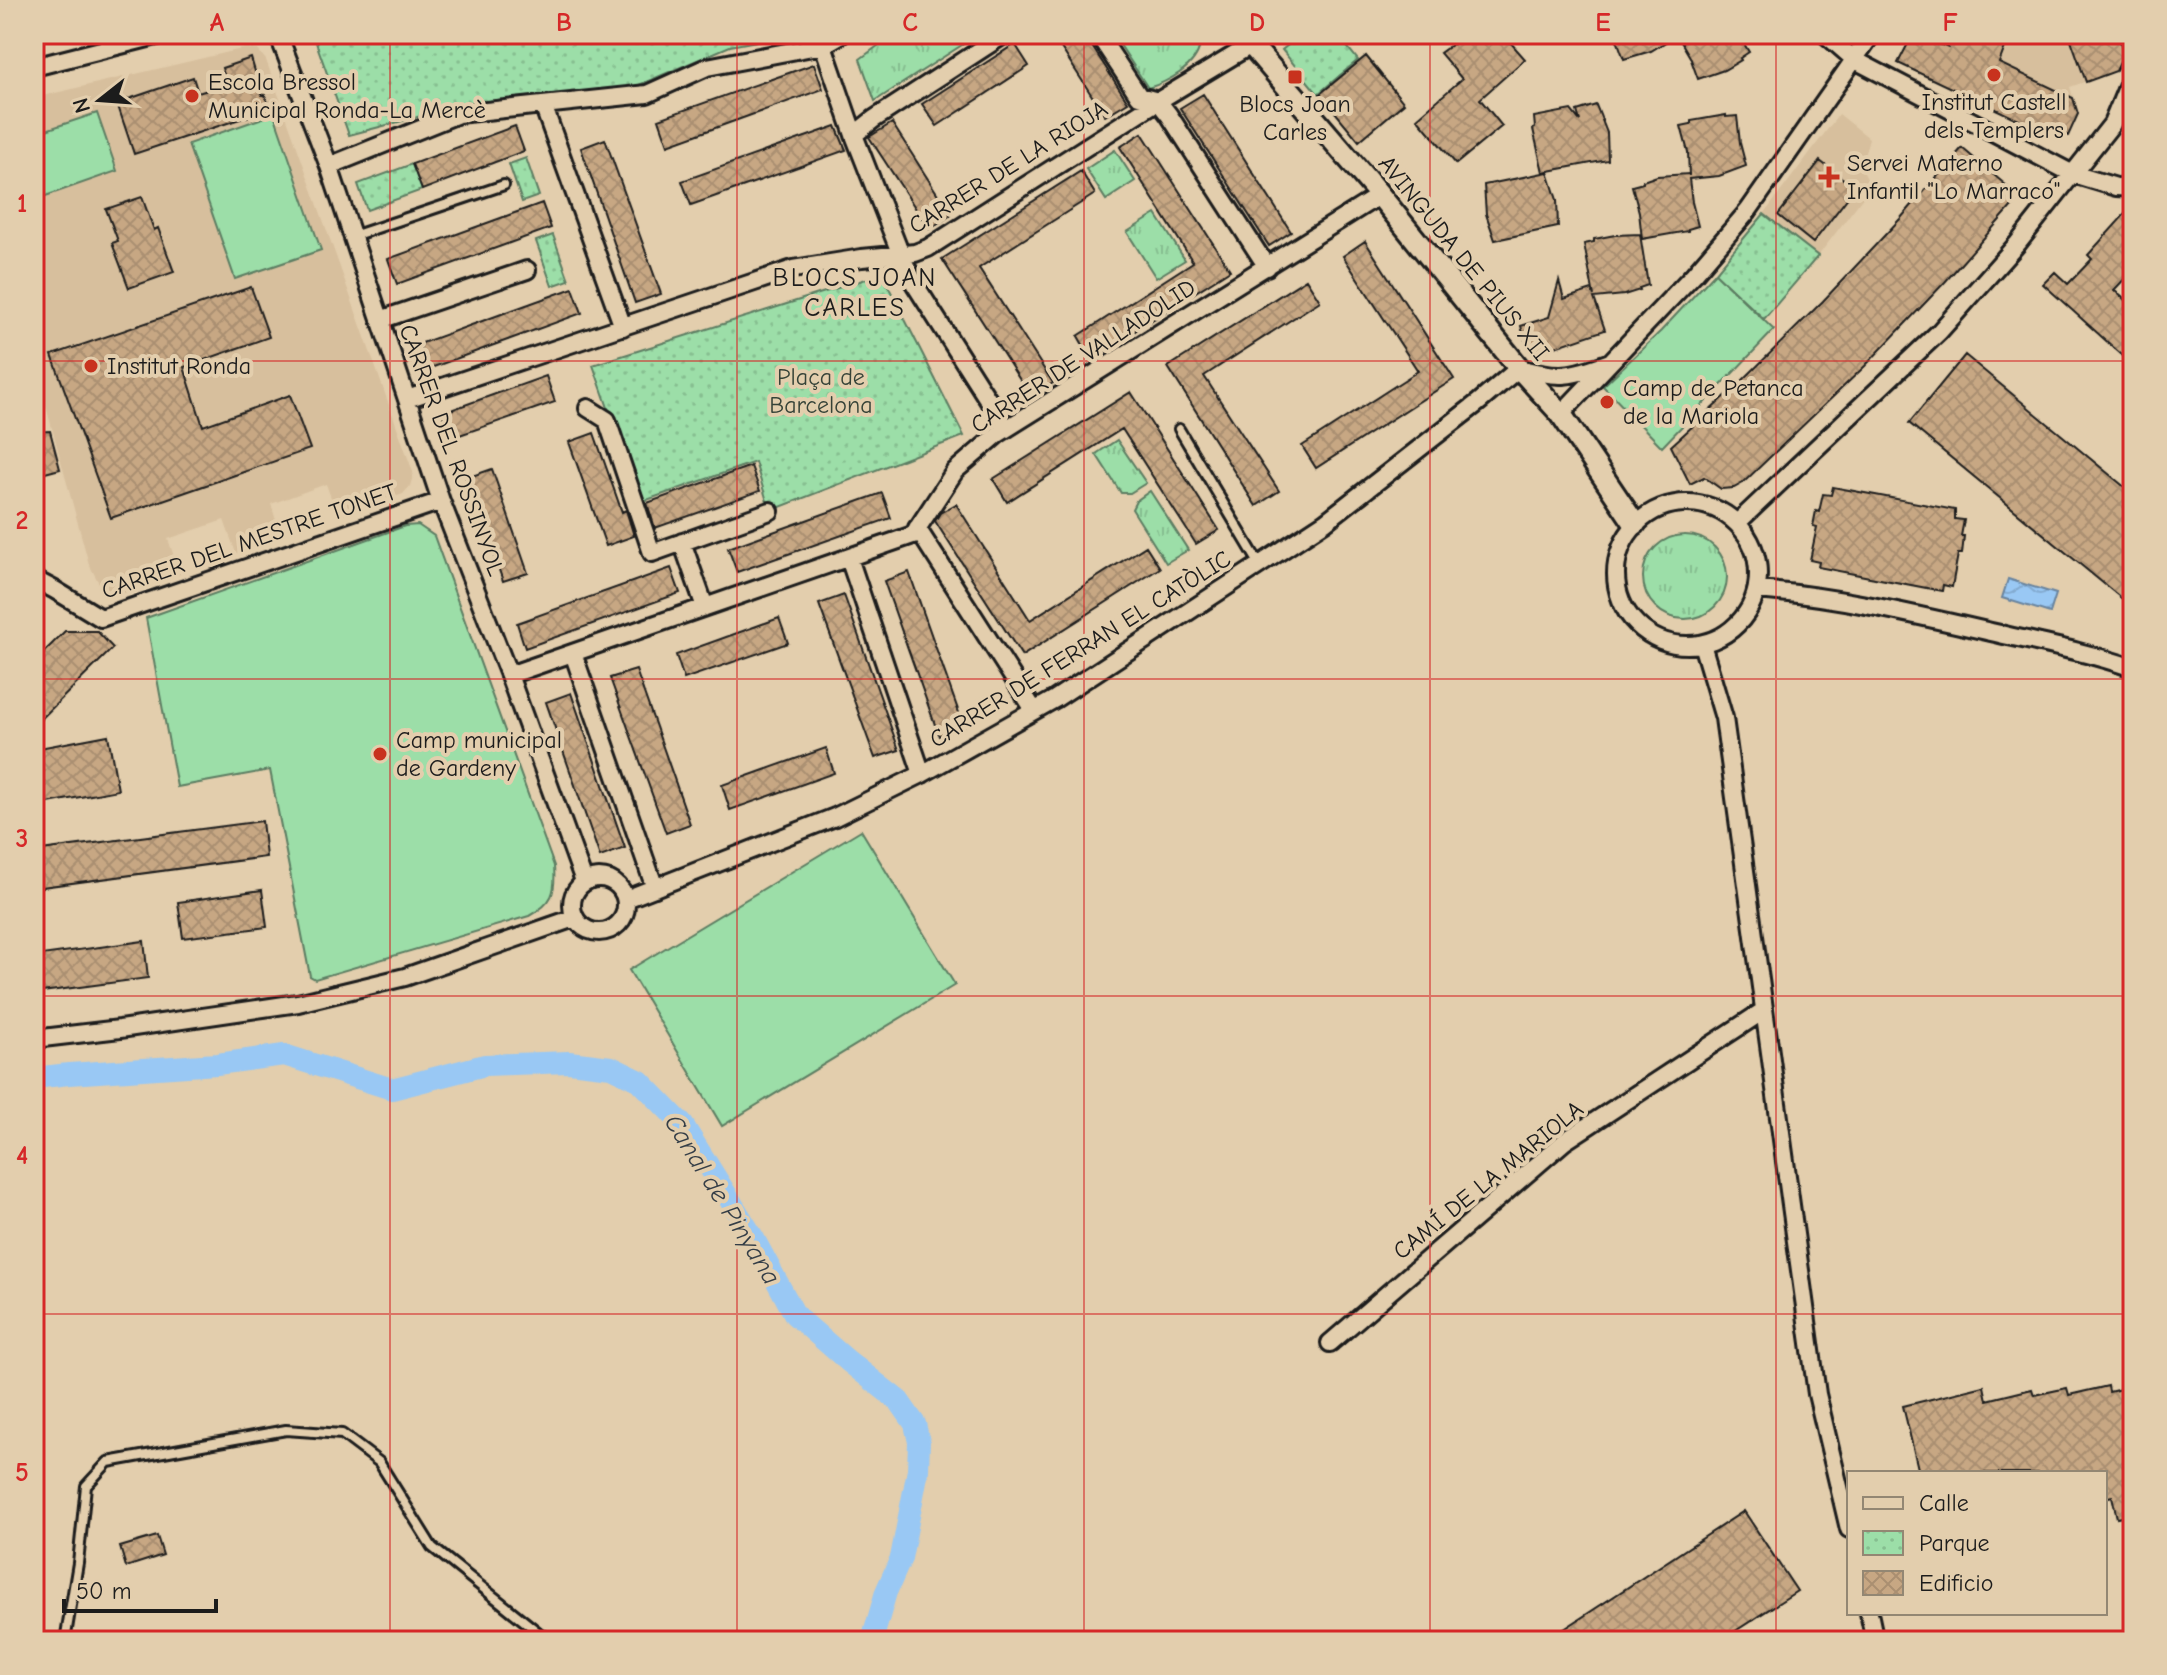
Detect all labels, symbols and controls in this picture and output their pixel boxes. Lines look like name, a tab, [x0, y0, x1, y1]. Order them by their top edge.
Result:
text: A	[210, 8, 225, 38]
text: B	[556, 8, 572, 38]
text: C	[902, 8, 918, 38]
text: D	[1249, 8, 1265, 38]
text: E	[1595, 8, 1611, 38]
text: F	[1942, 8, 1958, 38]
north arrow	[60, 60, 140, 140]
marker: Institut Castell dels Templers	[1985, 66, 2003, 84]
place label: Escola Bressol Municipal Ronda-La Mercè	[208, 68, 486, 124]
marker: Blocs Joan Carles	[1286, 68, 1304, 86]
marker: Escola Bressol Municipal Ronda-La Mercè	[183, 87, 201, 105]
place label: Institut Castell dels Templers	[1922, 88, 2066, 144]
place label: Blocs Joan Carles	[1239, 90, 1351, 146]
street label: CARRER DE LA RIOJA	[903, 94, 1113, 240]
text: N	[67, 95, 96, 116]
place label: Servei Materno Infantil "Lo Marraco"	[1847, 149, 2060, 205]
street label: AVINGUDA DE PIUS XII	[1373, 150, 1555, 366]
marker: Servei Materno Infantil "Lo Marraco"	[1818, 166, 1840, 188]
text: 1	[17, 189, 27, 219]
district label: BLOCS JOAN CARLES	[773, 263, 937, 323]
street label: CARRER DE VALLADOLID	[966, 273, 1200, 439]
street label: CARRER DEL ROSSINYOL	[393, 320, 511, 580]
place label: Institut Ronda	[107, 352, 251, 380]
marker: Institut Ronda	[82, 357, 100, 375]
park label: Plaça de Barcelona	[769, 363, 873, 419]
place label: Camp de Petanca de la Mariola	[1623, 374, 1804, 430]
marker: Camp de Petanca de la Mariola	[1598, 393, 1616, 411]
street label: CARRER DEL MESTRE TONET	[98, 477, 401, 605]
text: 2	[16, 506, 28, 536]
street label: CARRER DE FERRAN EL CATÒLIC	[924, 544, 1236, 754]
place label: Camp municipal de Gardeny	[396, 726, 562, 782]
marker: Camp municipal de Gardeny	[371, 745, 389, 763]
text: 3	[16, 824, 28, 854]
street label: CAMÍ DE LA MARIOLA	[1387, 1095, 1589, 1265]
water label: Canal de Pinyana	[658, 1109, 786, 1290]
text: 4	[16, 1141, 28, 1171]
text: 5	[15, 1458, 29, 1488]
legend	[1847, 1471, 2107, 1615]
text: Calle	[1919, 1489, 1969, 1517]
text: Parque	[1919, 1529, 1990, 1557]
scale bar	[64, 1563, 216, 1613]
text: Edificio	[1919, 1569, 1994, 1597]
text: 50 m	[76, 1577, 132, 1605]

